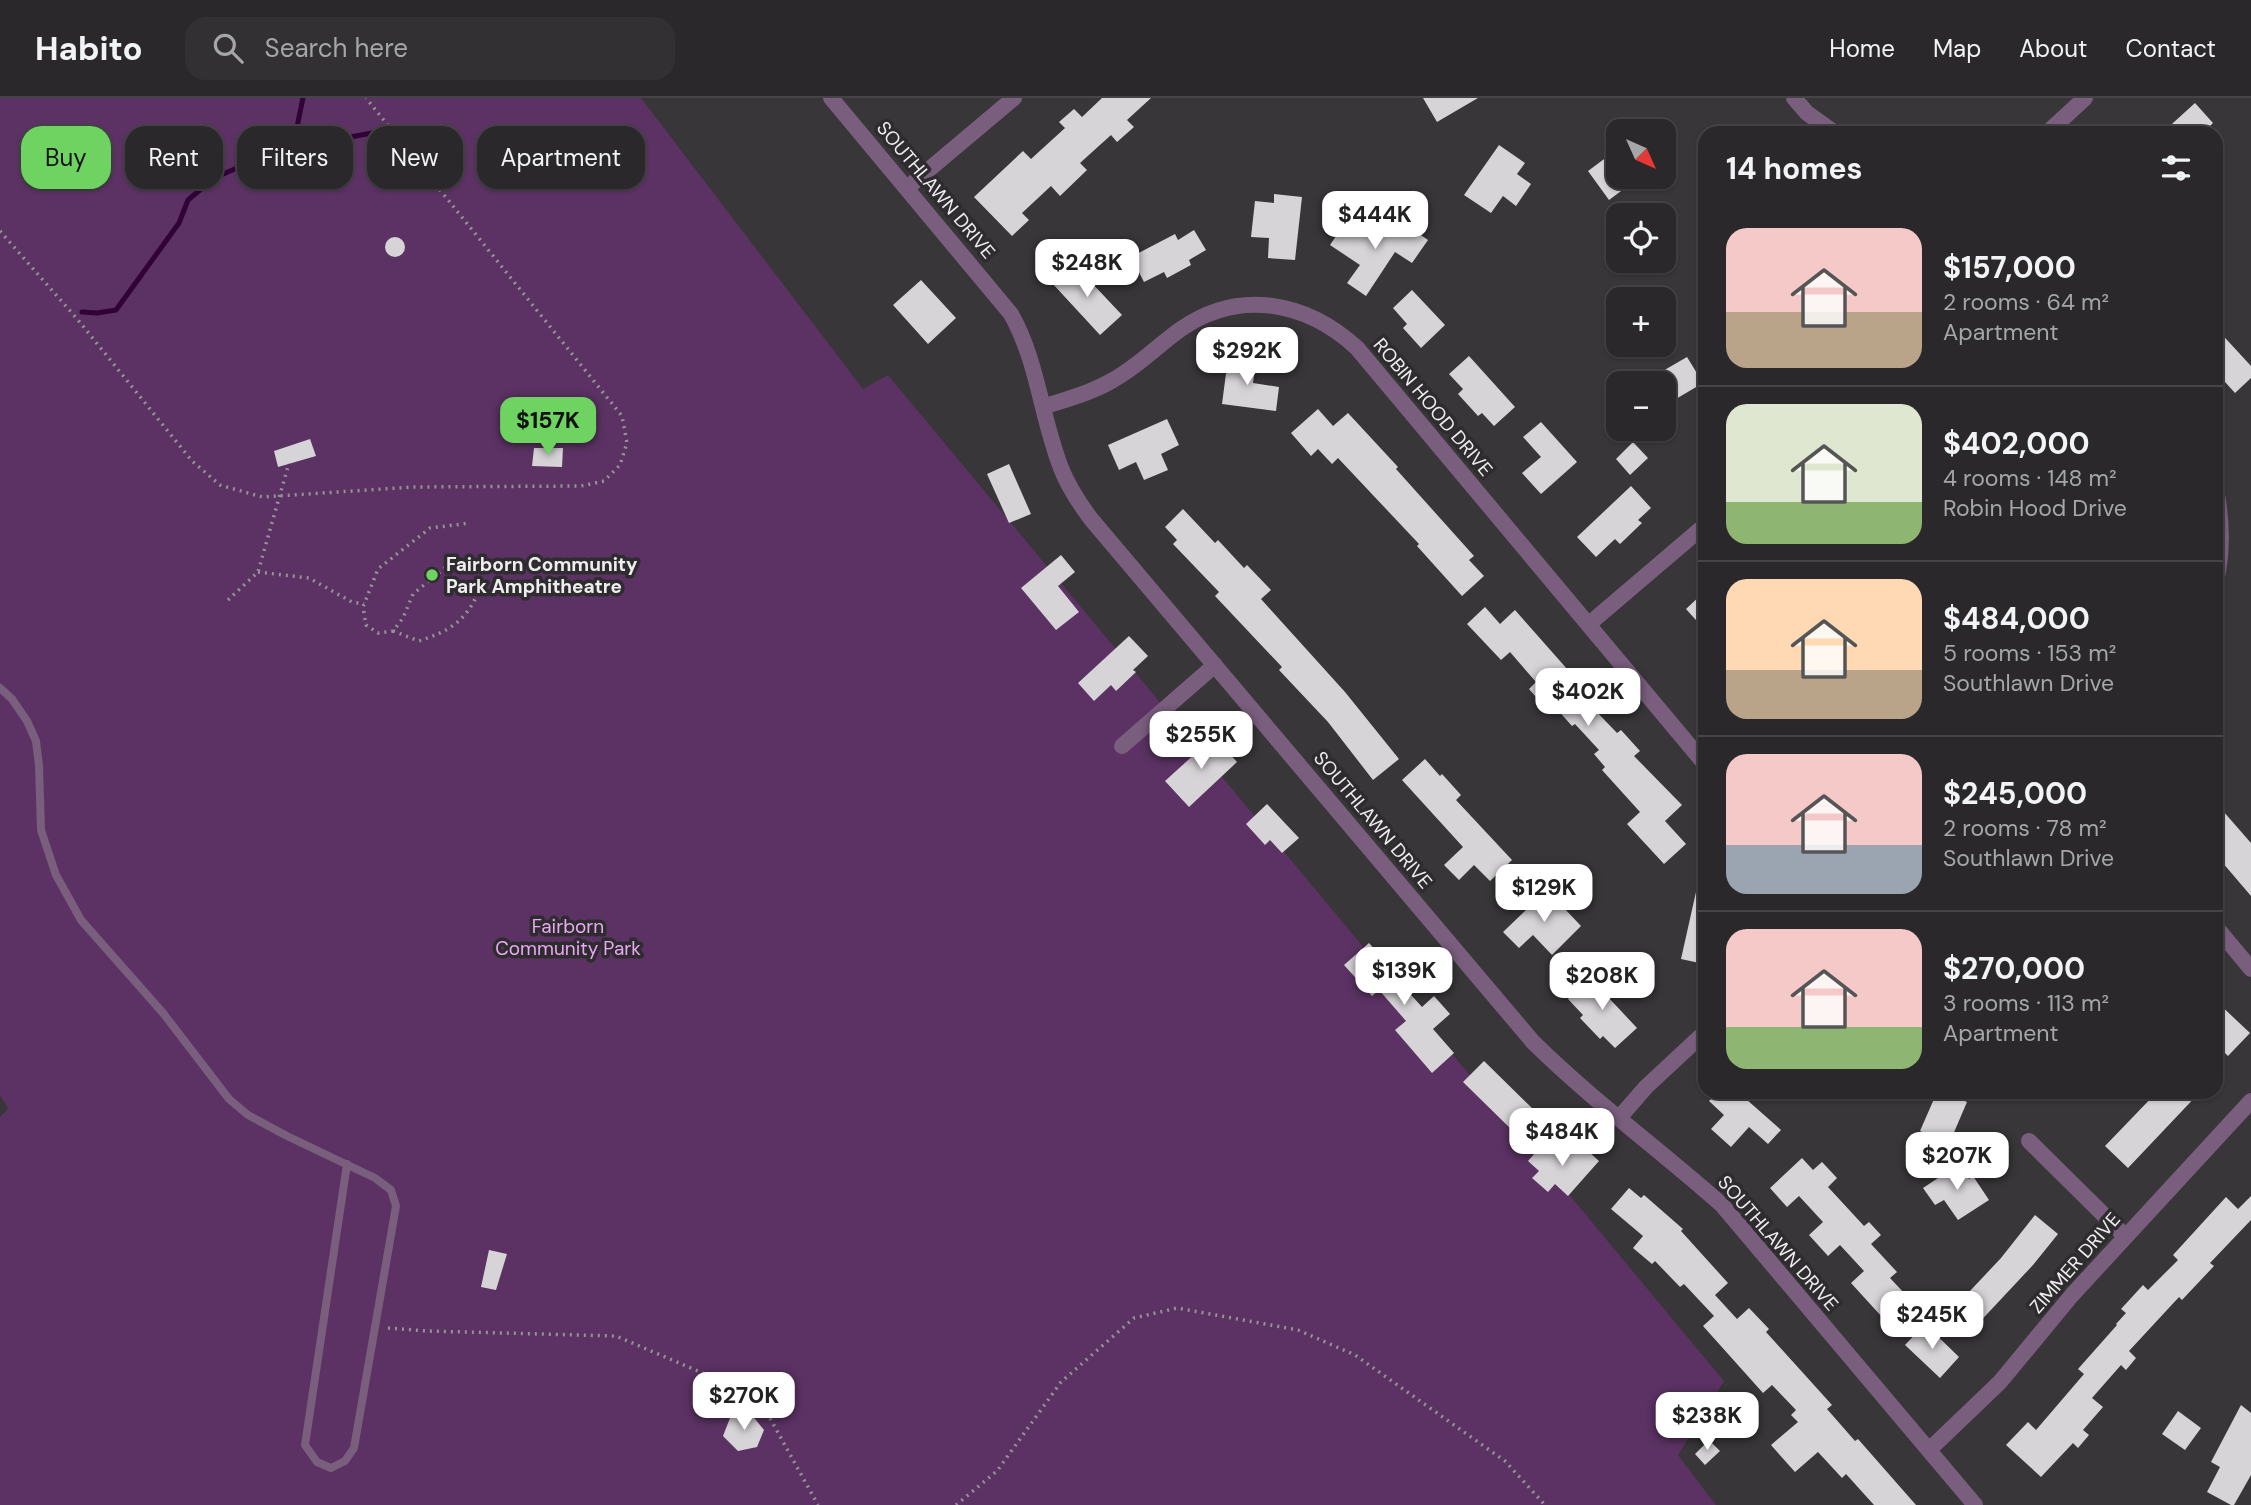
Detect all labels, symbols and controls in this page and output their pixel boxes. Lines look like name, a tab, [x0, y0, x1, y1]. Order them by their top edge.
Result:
search box	[185, 17, 675, 80]
text: Habito	[35, 27, 143, 70]
icon: search	[209, 29, 247, 67]
text: Search here	[265, 31, 408, 65]
text: Home	[1829, 33, 1895, 64]
text: Map	[1933, 33, 1981, 64]
text: About	[2019, 33, 2088, 64]
text: Contact	[2126, 33, 2216, 64]
street label: SOUTHLAWN DRIVE	[871, 116, 1001, 264]
north arrow	[1606, 119, 1676, 189]
map controls	[1606, 119, 1676, 441]
chip: Buy	[21, 126, 111, 189]
chip: Rent	[125, 126, 223, 189]
chip: Filters	[237, 126, 353, 189]
chip: New	[367, 126, 463, 189]
chip: Apartment	[477, 126, 645, 189]
text: 14 homes	[1726, 149, 1863, 188]
icon: filters	[2157, 149, 2195, 187]
pin: $444K	[1326, 192, 1424, 251]
text: $444K	[1338, 199, 1412, 229]
button: locate	[1606, 203, 1676, 273]
pin: $248K	[1038, 240, 1136, 299]
text: $248K	[1051, 247, 1123, 277]
text: $157,000	[1943, 248, 2076, 287]
icon: home	[1782, 256, 1866, 340]
button: +	[1606, 287, 1676, 357]
text: 2 rooms · 64 m²	[1943, 287, 2109, 317]
text: Apartment	[1943, 317, 2058, 347]
pin: $292K	[1198, 328, 1296, 387]
street label: ROBIN HOOD DRIVE	[1368, 333, 1498, 481]
text: $292K	[1212, 335, 1282, 365]
button: −	[1606, 371, 1676, 441]
pin: $157K	[499, 398, 597, 457]
text: $157K	[516, 405, 580, 435]
text: $402,000	[1943, 424, 2090, 463]
icon: home	[1782, 432, 1866, 516]
text: 4 rooms · 148 m²	[1943, 463, 2117, 493]
text: Robin Hood Drive	[1943, 493, 2127, 523]
place label: Fairborn Community Park Amphitheatre	[446, 552, 638, 599]
marker: Fairborn Community Park Amphitheatre	[424, 567, 440, 583]
text: $484,000	[1943, 599, 2090, 638]
icon: home	[1782, 607, 1866, 691]
text: 5 rooms · 153 m²	[1943, 638, 2116, 668]
pin: $402K	[1539, 668, 1637, 728]
text: Southlawn Drive	[1943, 668, 2114, 698]
text: $402K	[1551, 676, 1625, 706]
pin: $255K	[1152, 712, 1250, 771]
text: $255K	[1166, 719, 1236, 749]
street label: SOUTHLAWN DRIVE	[1308, 746, 1438, 894]
text: $245,000	[1943, 774, 2087, 813]
icon: home	[1782, 782, 1866, 866]
text: 2 rooms · 78 m²	[1943, 813, 2107, 843]
text: Southlawn Drive	[1943, 843, 2114, 873]
pin: $129K	[1495, 864, 1593, 924]
text: $129K	[1511, 872, 1577, 902]
park label: Fairborn Community Park	[495, 914, 641, 961]
pin: $139K	[1355, 948, 1453, 1007]
text: $270,000	[1943, 949, 2085, 988]
pin: $208K	[1553, 953, 1651, 1012]
text: $139K	[1371, 955, 1437, 985]
icon: home	[1782, 957, 1866, 1041]
text: $208K	[1566, 960, 1638, 990]
text: 3 rooms · 113 m²	[1943, 988, 2109, 1018]
text: Apartment	[1943, 1018, 2058, 1048]
pin: $484K	[1513, 1108, 1611, 1168]
text: $484K	[1525, 1116, 1599, 1146]
pin: $207K	[1908, 1132, 2006, 1192]
text: $207K	[1922, 1140, 1992, 1170]
street label: SOUTHLAWN DRIVE	[1712, 1170, 1844, 1316]
street label: ZIMMER DRIVE	[2024, 1207, 2126, 1319]
pin: $245K	[1883, 1292, 1981, 1351]
text: $245K	[1896, 1299, 1968, 1329]
pin: $270K	[695, 1372, 793, 1432]
text: $270K	[709, 1380, 779, 1410]
pin: $238K	[1658, 1392, 1756, 1452]
text: $238K	[1672, 1400, 1742, 1430]

